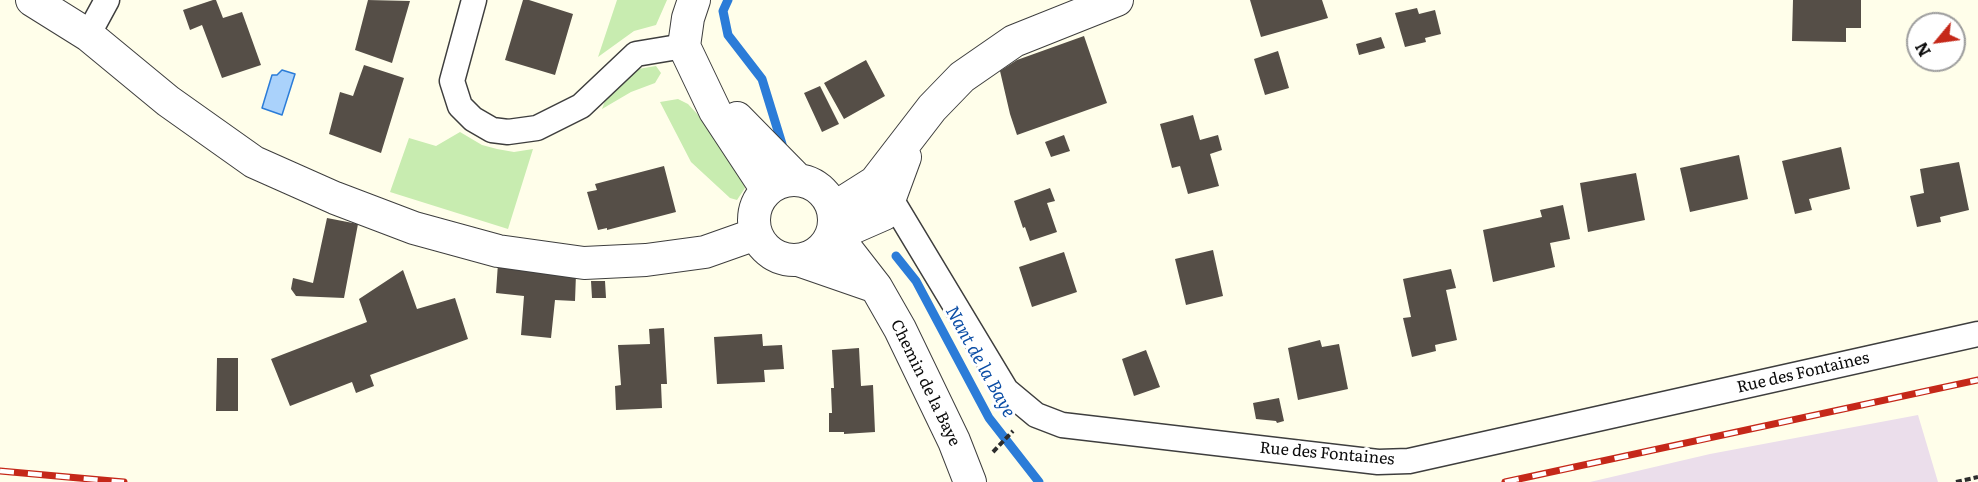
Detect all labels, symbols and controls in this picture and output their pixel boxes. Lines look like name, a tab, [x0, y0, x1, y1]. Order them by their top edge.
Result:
north arrow	[1906, 12, 1966, 72]
text: N	[1908, 38, 1936, 61]
water label: Nant de la Baye	[940, 303, 1020, 421]
street label: Chemin de la Baye	[886, 317, 964, 449]
street label: Rue des Fontaines	[1735, 348, 1871, 398]
street label: Rue des Fontaines	[1259, 439, 1395, 469]

